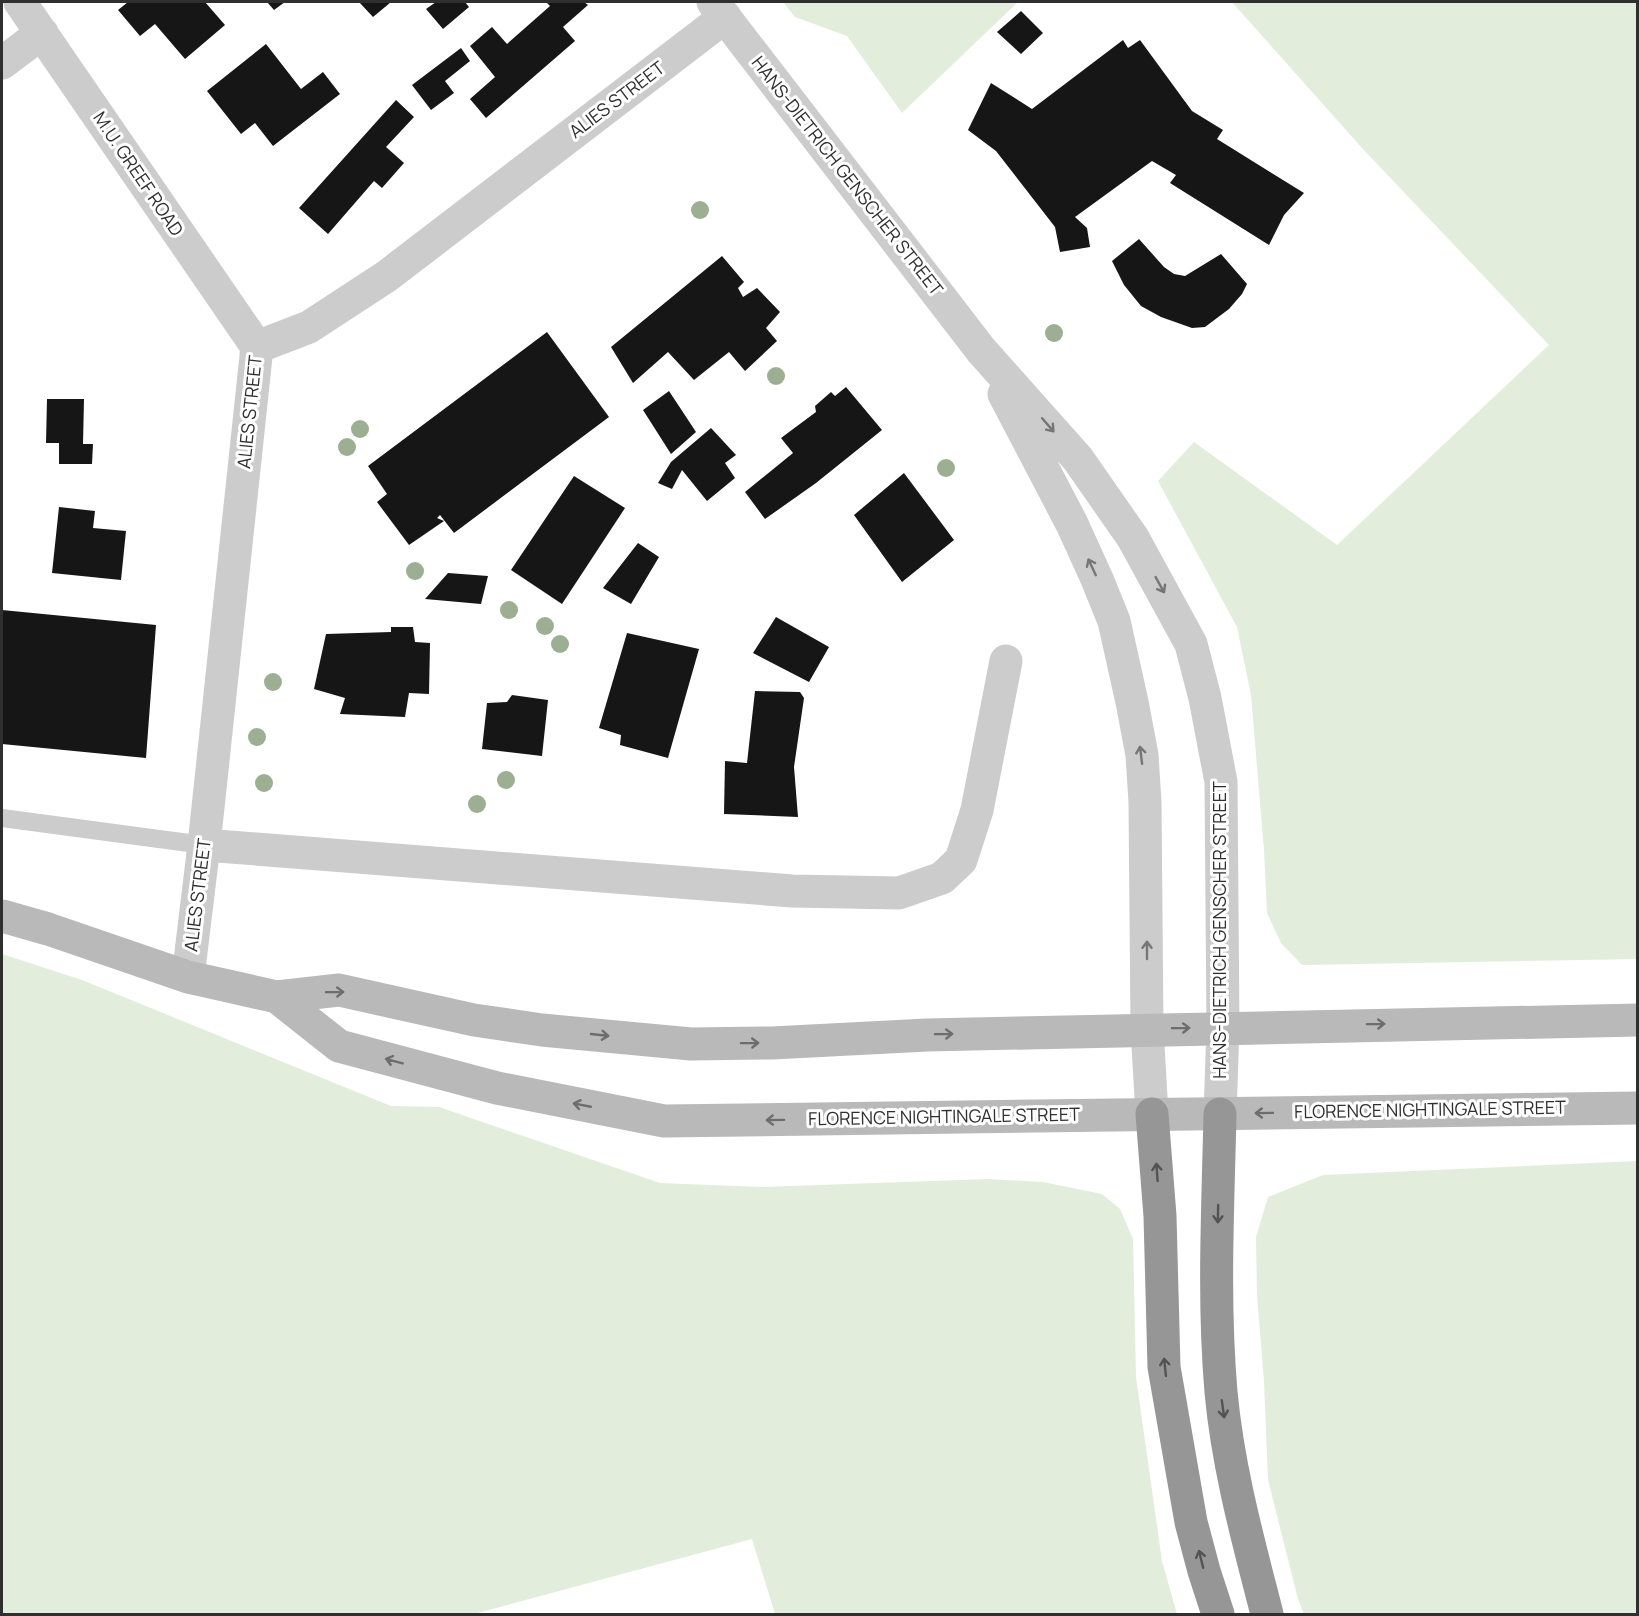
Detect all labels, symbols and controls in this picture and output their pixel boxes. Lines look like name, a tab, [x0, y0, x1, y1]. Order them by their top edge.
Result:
street label: HANS-DIETRICH GENSCHER STREET	[747, 51, 949, 300]
street label: ALIES STREET	[564, 55, 669, 143]
street label: M.U. GREEF ROAD	[88, 107, 189, 240]
street label: ALIES STREET	[231, 354, 267, 470]
one-way arrow	[1041, 417, 1055, 432]
one-way arrow	[1086, 559, 1097, 577]
one-way arrow	[1154, 576, 1166, 593]
one-way arrow	[1135, 746, 1146, 765]
street label: HANS-DIETRICH GENSCHER STREET	[1207, 781, 1231, 1079]
street label: ALIES STREET	[178, 837, 216, 953]
one-way arrow	[1141, 940, 1153, 960]
one-way arrow	[325, 986, 345, 997]
one-way arrow	[1366, 1019, 1386, 1030]
one-way arrow	[1171, 1023, 1191, 1034]
one-way arrow	[934, 1029, 954, 1040]
one-way arrow	[590, 1030, 609, 1041]
one-way arrow	[739, 1037, 759, 1049]
one-way arrow	[385, 1055, 404, 1066]
street label: FLORENCE NIGHTINGALE STREET	[1294, 1095, 1566, 1123]
one-way arrow	[572, 1099, 592, 1110]
street label: FLORENCE NIGHTINGALE STREET	[808, 1102, 1080, 1130]
one-way arrow	[1255, 1107, 1275, 1119]
one-way arrow	[766, 1114, 786, 1125]
one-way arrow	[1151, 1163, 1162, 1183]
one-way arrow	[1212, 1204, 1224, 1224]
one-way arrow	[1159, 1358, 1170, 1378]
one-way arrow	[1218, 1398, 1229, 1418]
one-way arrow	[1194, 1550, 1206, 1569]

